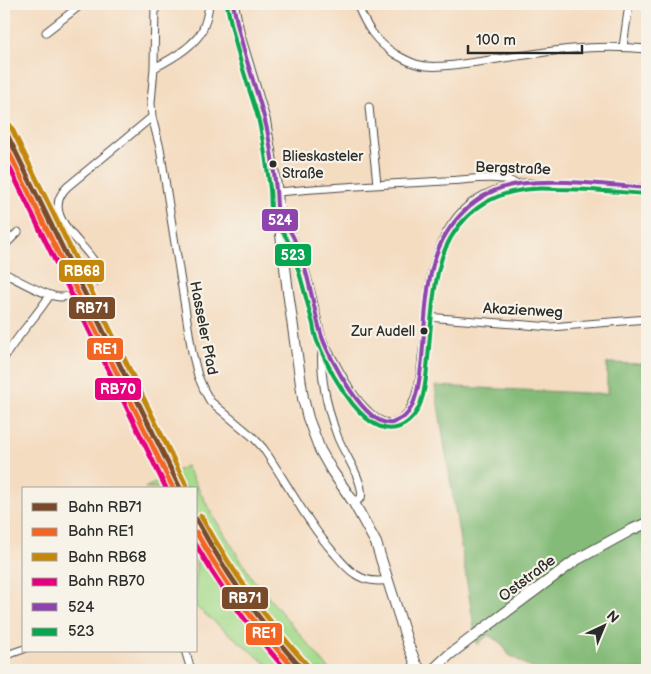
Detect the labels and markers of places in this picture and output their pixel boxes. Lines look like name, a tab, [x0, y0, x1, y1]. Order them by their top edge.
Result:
place label: Blieskasteler Straße	[282, 148, 364, 182]
marker: Blieskasteler Straße	[268, 159, 278, 169]
place label: Zur Audell	[350, 323, 415, 340]
marker: Zur Audell	[419, 326, 429, 336]

